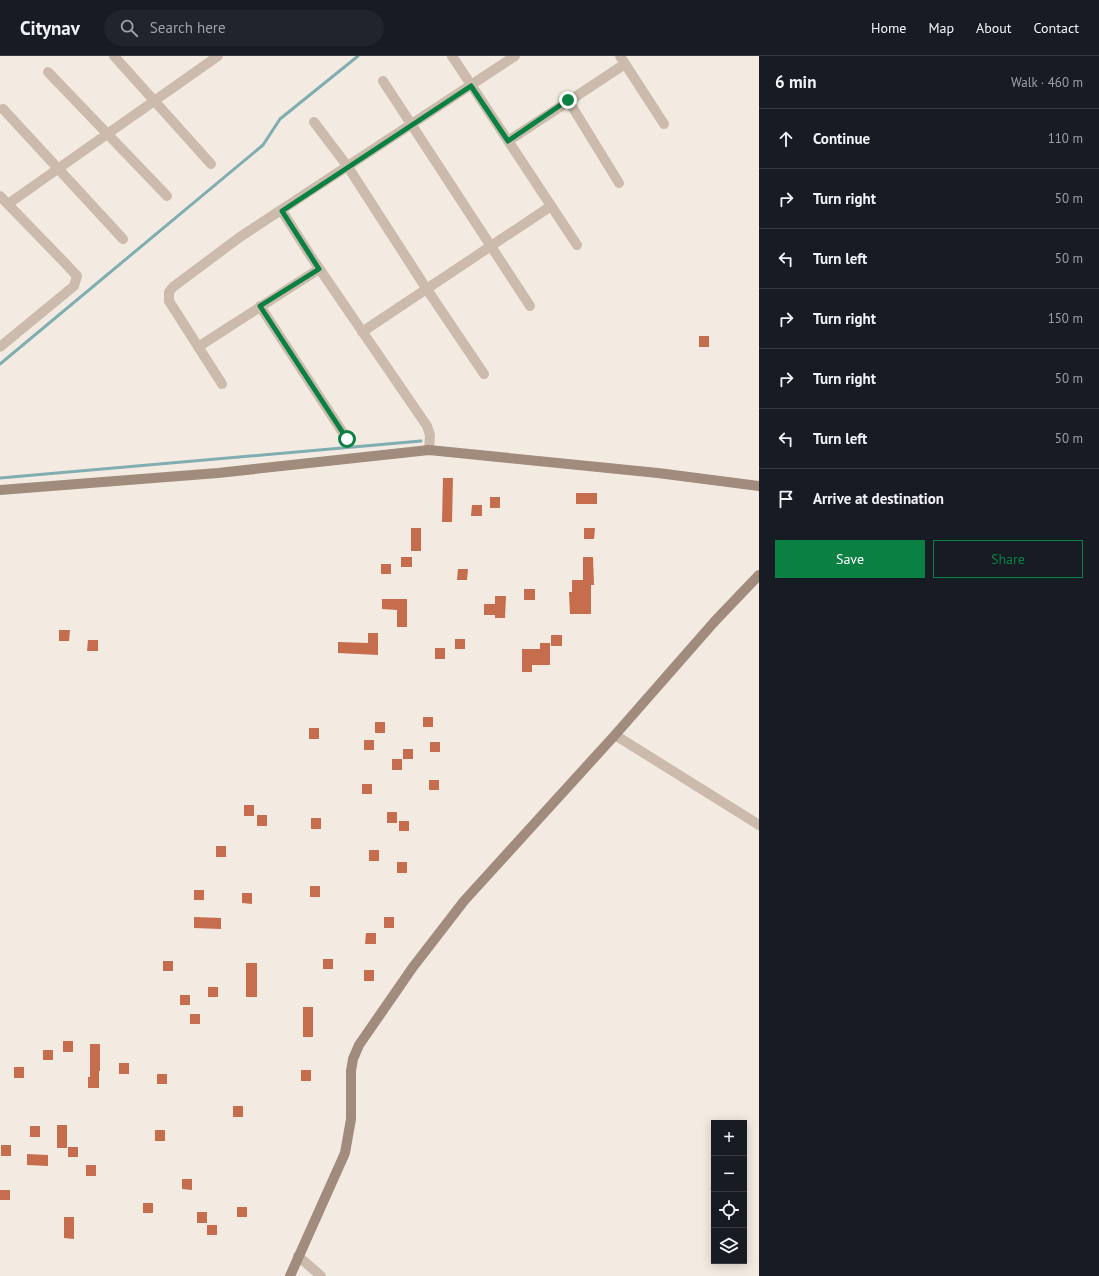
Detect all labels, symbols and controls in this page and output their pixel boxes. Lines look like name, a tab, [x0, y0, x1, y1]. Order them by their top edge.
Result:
search box	[104, 10, 384, 46]
text: Citynav	[20, 16, 80, 40]
icon: search	[118, 17, 140, 39]
text: Search here	[150, 18, 226, 37]
text: Home	[871, 19, 906, 37]
text: Map	[928, 19, 954, 37]
text: About	[976, 19, 1012, 37]
text: Contact	[1034, 19, 1079, 37]
text: 6 min	[775, 71, 816, 93]
text: Walk · 460 m	[1011, 74, 1083, 91]
route end	[559, 91, 577, 109]
icon: ahead	[775, 128, 797, 150]
text: Continue	[813, 129, 870, 148]
text: 110 m	[1048, 130, 1083, 147]
icon: right	[775, 188, 797, 210]
text: Turn right	[813, 189, 876, 208]
text: 50 m	[1055, 190, 1083, 207]
icon: left	[775, 248, 797, 270]
text: Turn left	[813, 249, 867, 268]
text: 50 m	[1055, 250, 1083, 267]
icon: right	[775, 308, 797, 330]
text: Turn right	[813, 309, 876, 328]
text: 150 m	[1048, 310, 1083, 327]
icon: right	[775, 368, 797, 390]
text: Turn right	[813, 369, 876, 388]
text: 50 m	[1055, 370, 1083, 387]
icon: left	[775, 428, 797, 450]
text: Turn left	[813, 429, 867, 448]
route start	[338, 430, 356, 448]
text: 50 m	[1055, 430, 1083, 447]
icon: arrive	[775, 488, 797, 510]
text: Arrive at destination	[813, 489, 944, 508]
button: Save	[775, 540, 925, 578]
button: Share	[933, 540, 1083, 578]
map controls	[711, 1120, 747, 1264]
button: +	[711, 1120, 747, 1156]
button: −	[711, 1156, 747, 1192]
button: locate	[711, 1192, 747, 1228]
button: layers	[711, 1228, 747, 1264]

